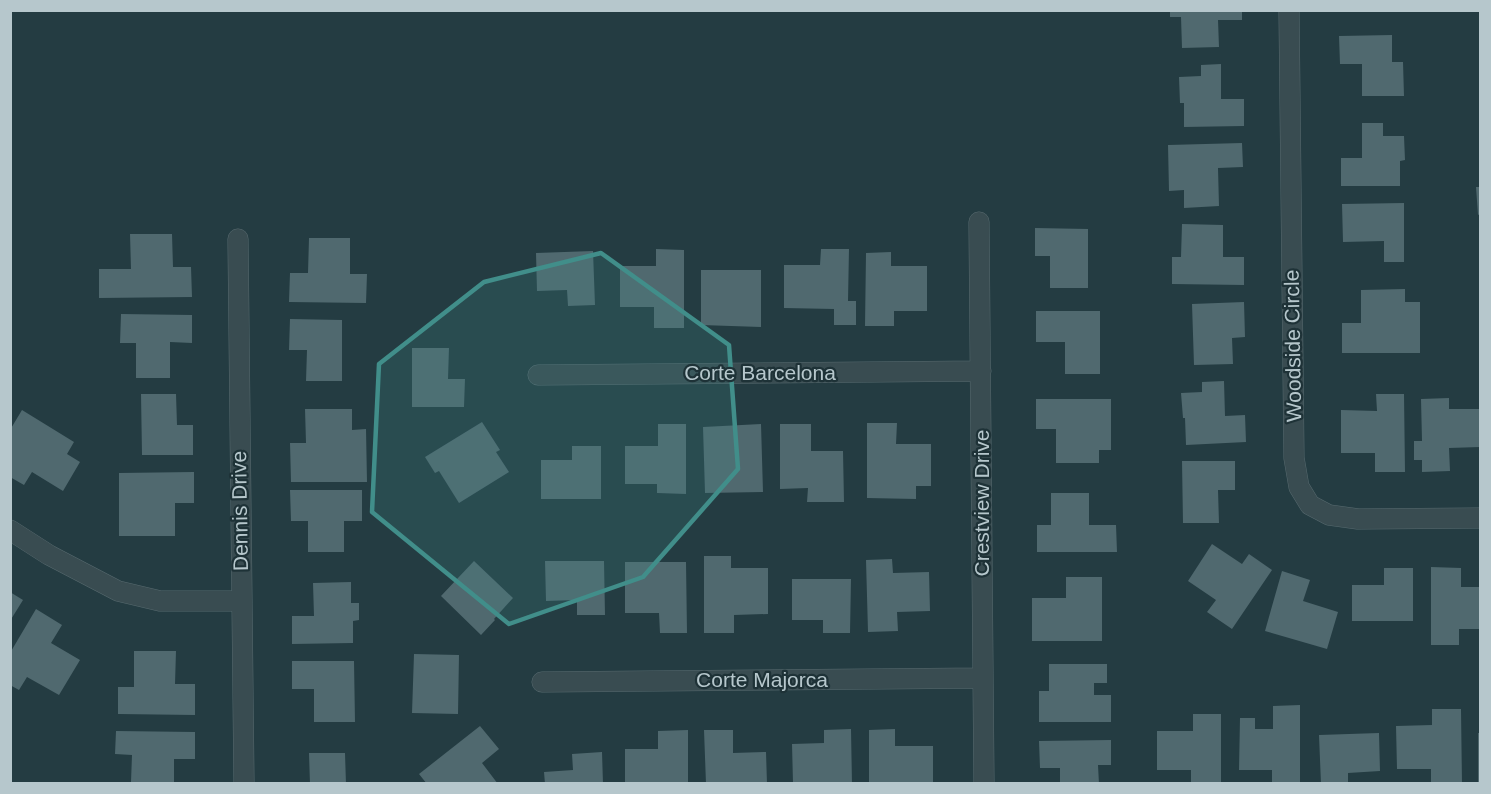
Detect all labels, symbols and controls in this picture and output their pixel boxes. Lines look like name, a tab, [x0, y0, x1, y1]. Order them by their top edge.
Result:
street label: Woodside Circle	[1280, 270, 1305, 422]
street label: Corte Barcelona	[684, 361, 836, 384]
street label: Crestview Drive	[970, 429, 993, 577]
street label: Dennis Drive	[227, 451, 252, 571]
street label: Corte Majorca	[696, 668, 828, 691]

